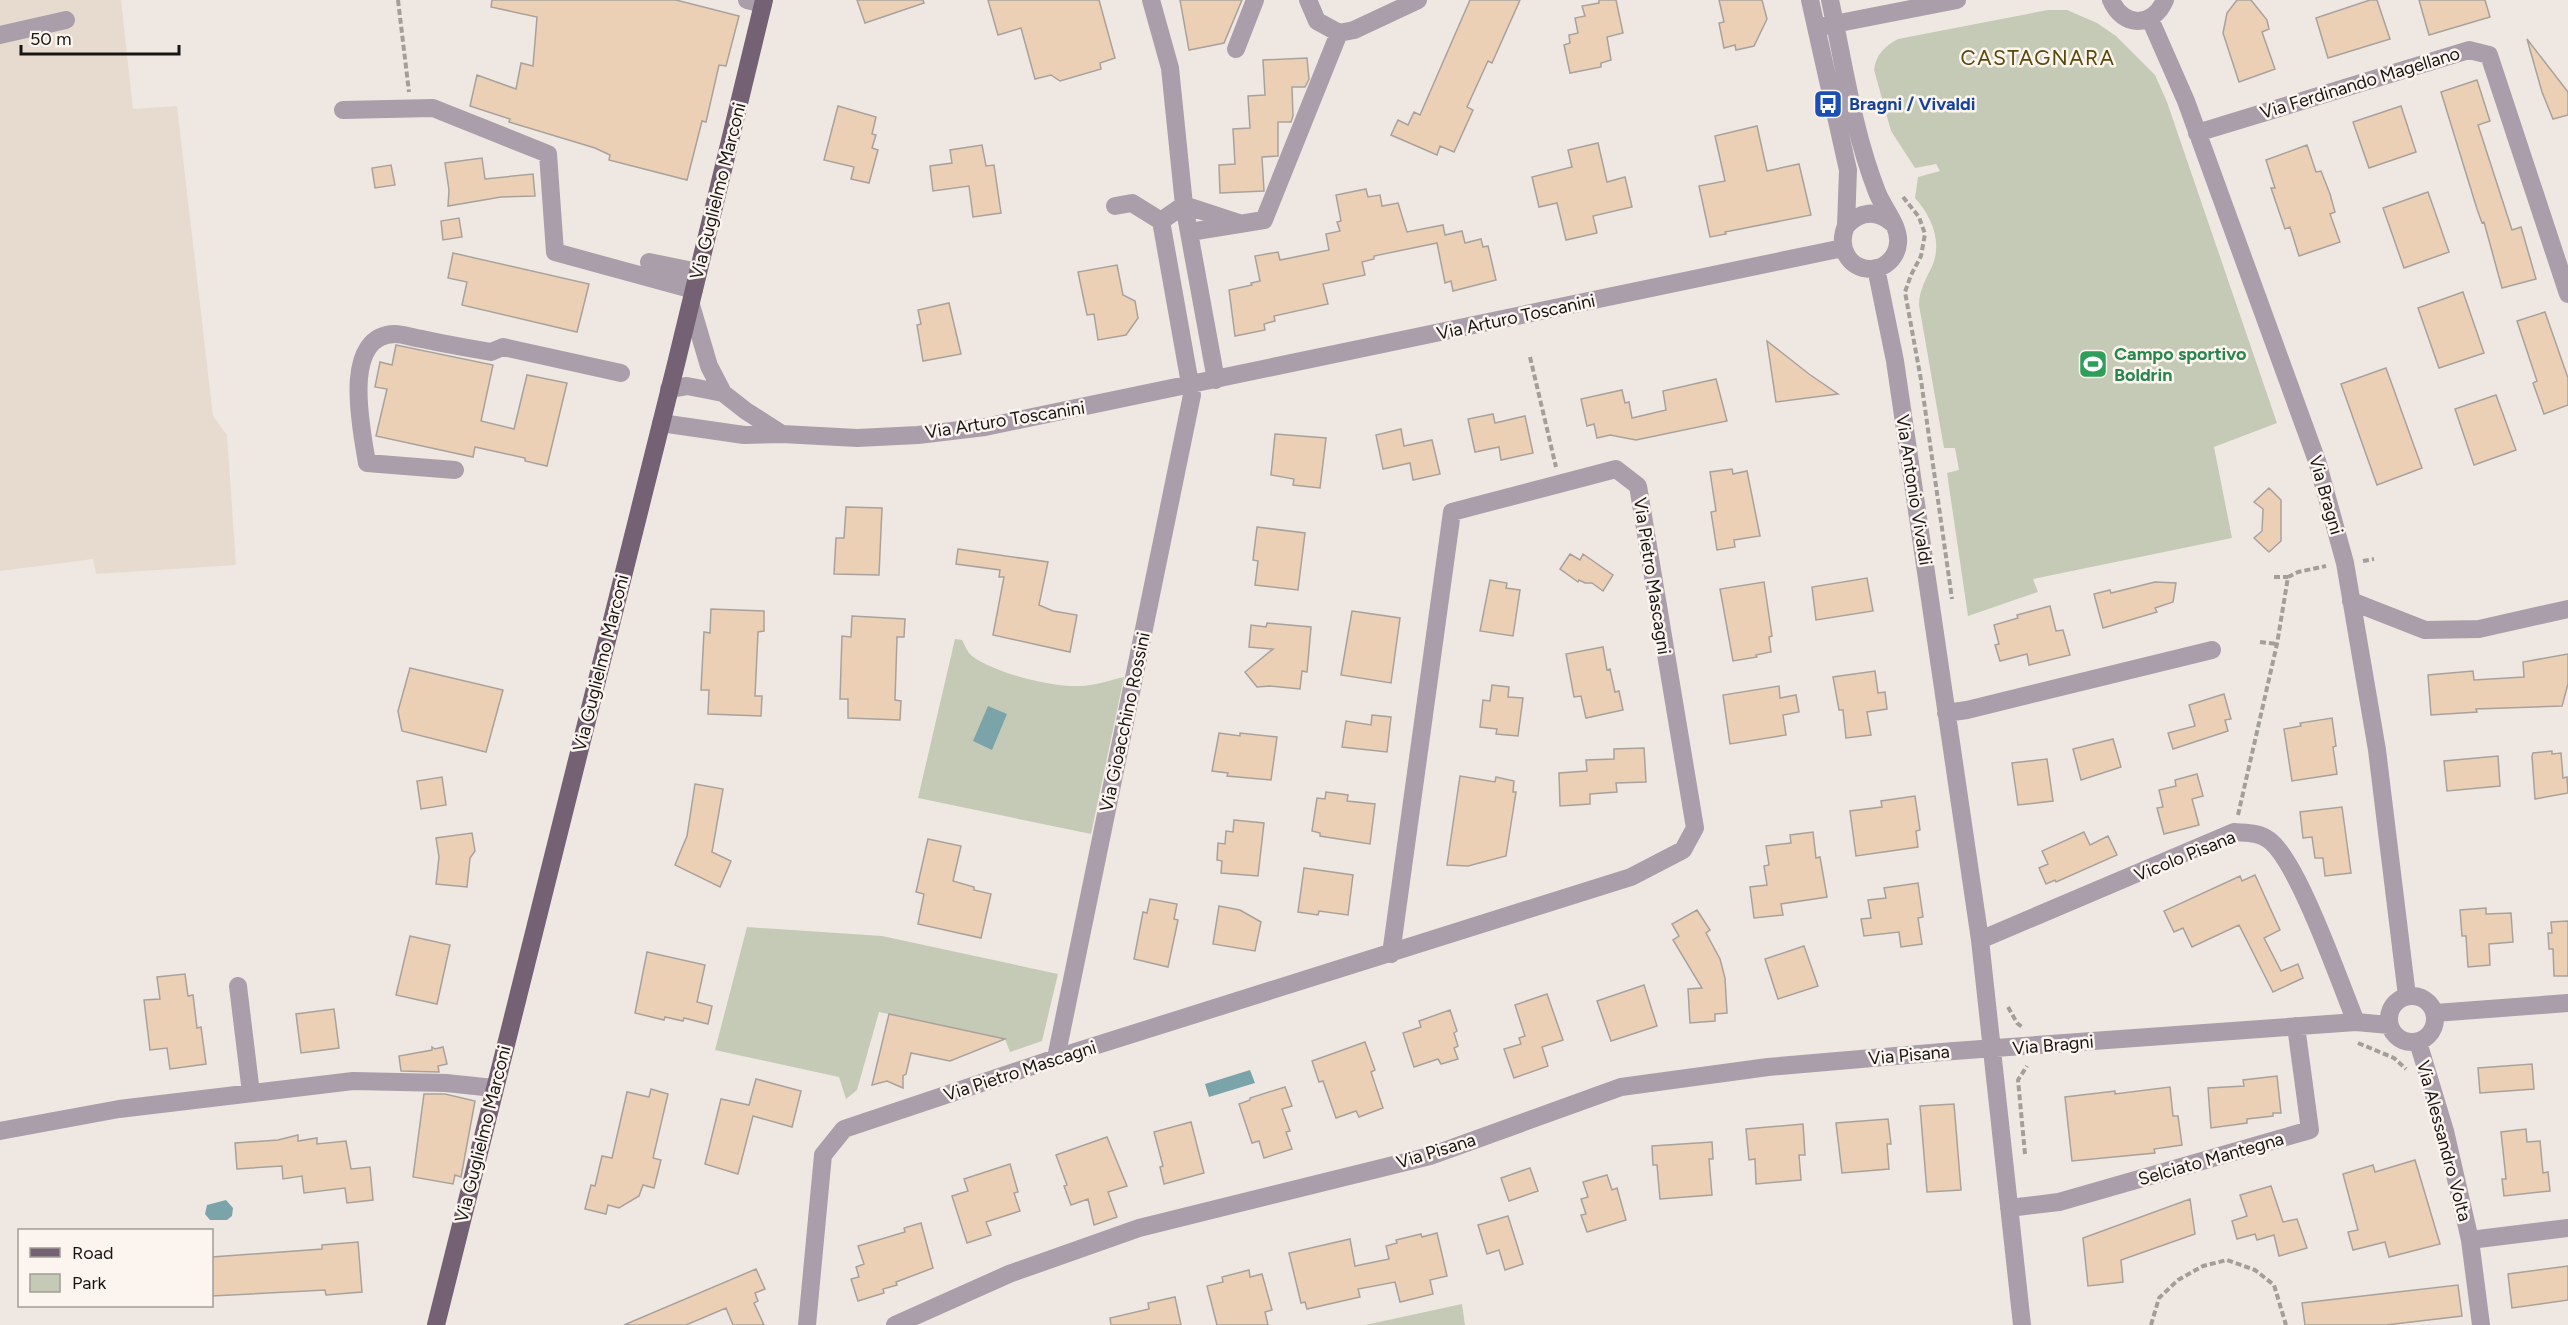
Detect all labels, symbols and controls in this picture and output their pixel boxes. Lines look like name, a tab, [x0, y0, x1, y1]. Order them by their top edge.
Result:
scale bar	[21, 18, 178, 56]
text: 50 m	[30, 28, 72, 50]
street label: Via Ferdinando Magellano	[2257, 42, 2463, 124]
district label: CASTAGNARA	[1961, 45, 2115, 70]
bus stop icon: Bragni / Vivaldi	[1812, 88, 1844, 120]
place label: Bragni / Vivaldi	[1849, 93, 1975, 115]
street label: Via Guglielmo Marconi	[685, 100, 751, 282]
street label: Via Arturo Toscanini	[1435, 289, 1597, 345]
place label: Campo sportivo Boldrin	[2114, 343, 2247, 386]
sports icon: Campo sportivo Boldrin	[2077, 348, 2109, 380]
street label: Via Arturo Toscanini	[924, 397, 1086, 443]
street label: Via Antonio Vivaldi	[1891, 413, 1937, 567]
street label: Via Bragni	[2304, 453, 2348, 537]
street label: Via Pietro Mascagni	[1629, 496, 1675, 656]
street label: Via Guglielmo Marconi	[568, 572, 634, 754]
street label: Via Gioacchino Rossini	[1095, 630, 1155, 814]
street label: Vicolo Pisana	[2131, 826, 2239, 886]
street label: Via Bragni	[2012, 1030, 2094, 1060]
street label: Via Pietro Mascagni	[941, 1036, 1099, 1106]
street label: Via Pisana	[1867, 1040, 1951, 1070]
street label: Via Guglielmo Marconi	[450, 1043, 516, 1225]
street label: Via Alessandro Volta	[2412, 1058, 2476, 1224]
street label: Selciato Mantegna	[2136, 1128, 2286, 1190]
street label: Via Pisana	[1394, 1129, 1478, 1173]
legend	[18, 1229, 213, 1307]
text: Road	[72, 1242, 113, 1264]
text: Park	[72, 1272, 107, 1294]

